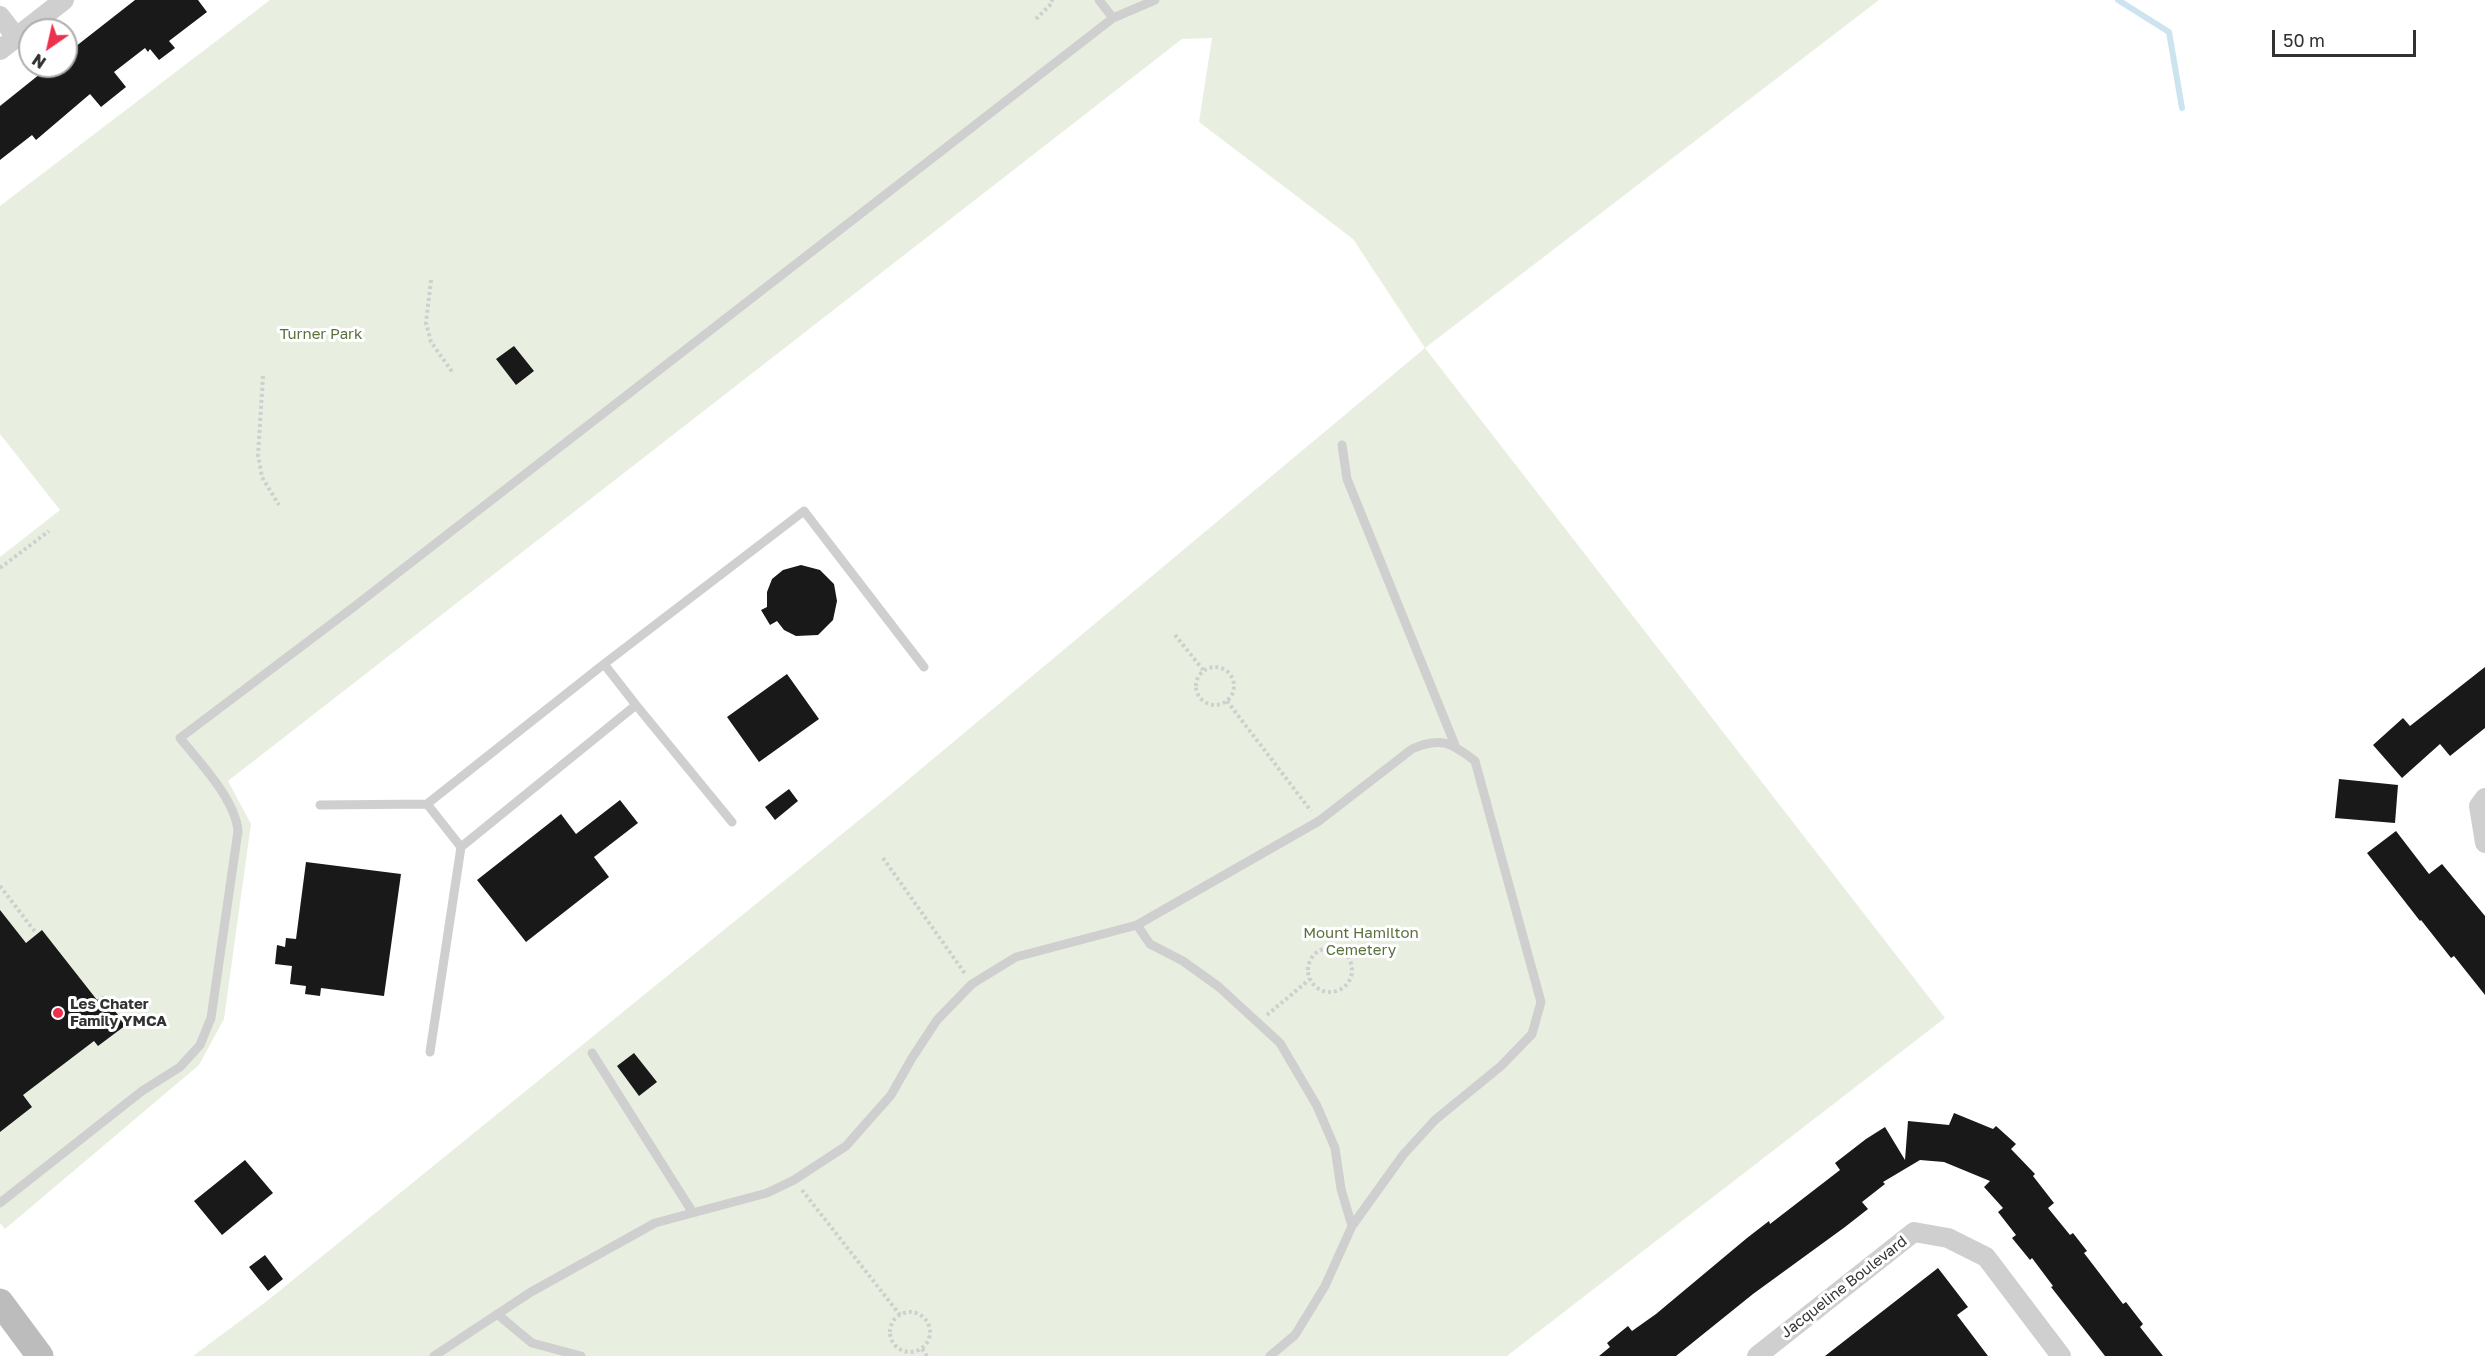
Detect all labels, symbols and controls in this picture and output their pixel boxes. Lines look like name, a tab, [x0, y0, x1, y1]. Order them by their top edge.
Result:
north arrow	[18, 18, 78, 78]
scale bar	[2275, 18, 2419, 56]
text: 50 m	[2283, 29, 2325, 51]
text: N	[28, 50, 50, 73]
park label: Turner Park	[280, 325, 362, 343]
park label: Mount Hamilton Cemetery	[1303, 924, 1419, 959]
place label: Les Chater Family YMCA	[70, 995, 167, 1030]
marker: Les Chater Family YMCA	[51, 1006, 65, 1020]
street label: Jacqueline Boulevard	[1777, 1232, 1911, 1342]

